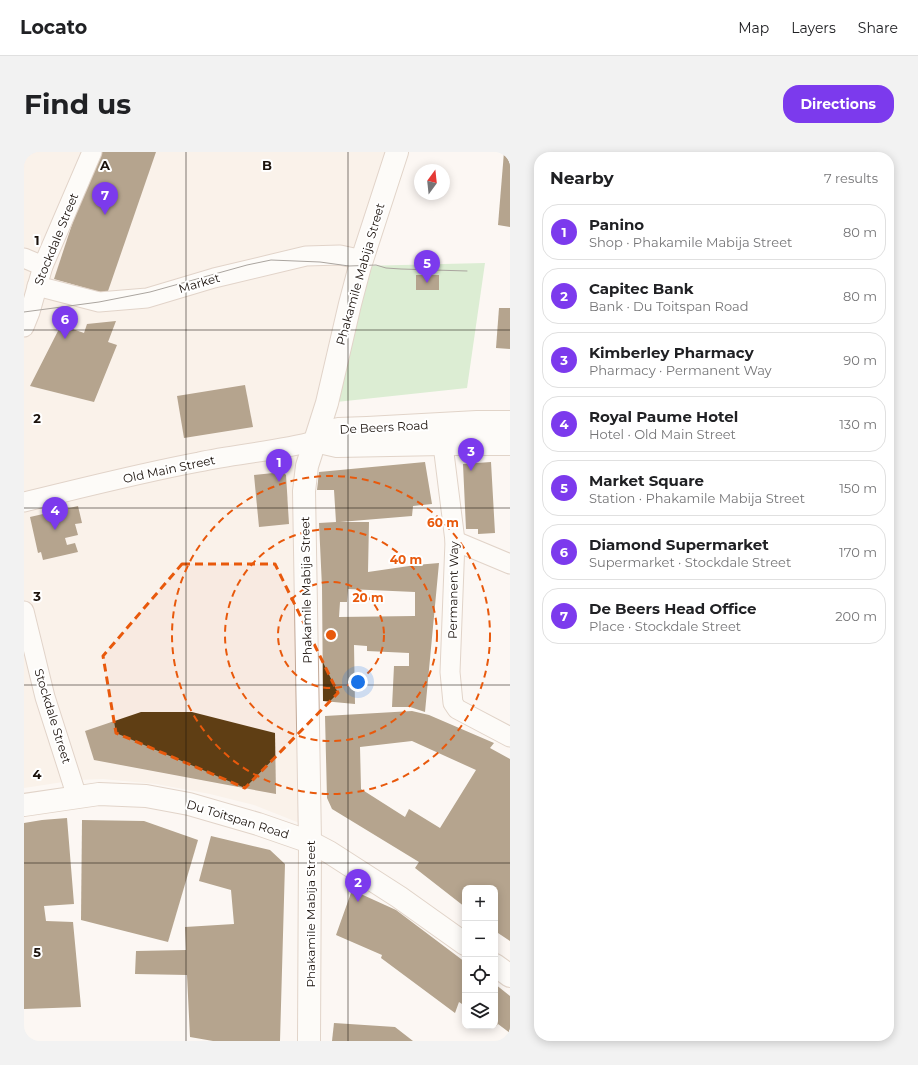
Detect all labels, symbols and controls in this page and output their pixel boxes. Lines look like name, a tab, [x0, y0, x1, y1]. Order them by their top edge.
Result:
text: Locato	[20, 16, 87, 39]
text: Map	[738, 19, 769, 37]
text: Layers	[791, 19, 836, 37]
text: Share	[858, 19, 898, 37]
button: Directions	[783, 85, 894, 123]
text: Find us	[24, 87, 131, 121]
text: A	[99, 157, 111, 173]
text: B	[262, 157, 272, 173]
north arrow	[414, 164, 450, 200]
text: Nearby	[550, 168, 614, 188]
text: 7 results	[824, 170, 878, 186]
pin: 7	[92, 182, 118, 215]
street label: Stockdale Street	[31, 191, 81, 287]
street label: Phakamile Mabija Street	[332, 201, 388, 347]
text: Panino	[589, 215, 644, 234]
text: 1	[561, 224, 567, 240]
text: 80 m	[843, 224, 877, 240]
text: 1	[34, 232, 40, 248]
text: Shop · Phakamile Mabija Street	[589, 234, 792, 250]
pin: 5	[414, 250, 440, 283]
street label: Market	[177, 270, 222, 296]
text: Capitec Bank	[589, 279, 694, 298]
text: 2	[560, 288, 568, 304]
text: 80 m	[843, 288, 877, 304]
text: Bank · Du Toitspan Road	[589, 298, 749, 314]
pin: 6	[52, 306, 78, 339]
text: Kimberley Pharmacy	[589, 343, 754, 362]
text: 3	[560, 352, 568, 368]
text: 90 m	[843, 352, 877, 368]
text: Pharmacy · Permanent Way	[589, 362, 772, 378]
text: Royal Paume Hotel	[589, 407, 738, 426]
text: 2	[33, 410, 41, 426]
text: 4	[560, 416, 568, 432]
text: 130 m	[839, 416, 877, 432]
street label: De Beers Road	[339, 417, 429, 437]
text: Hotel · Old Main Street	[589, 426, 736, 442]
pin: 3	[458, 438, 484, 471]
pin: 1	[266, 449, 292, 482]
street label: Old Main Street	[122, 452, 217, 486]
text: Market Square	[589, 471, 704, 490]
text: 5	[560, 480, 568, 496]
text: 150 m	[839, 480, 877, 496]
text: Station · Phakamile Mabija Street	[589, 490, 805, 506]
pin: 4	[42, 497, 68, 530]
text: 60 m	[427, 515, 459, 530]
street label: Phakamile Mabija Street	[297, 516, 315, 664]
text: Diamond Supermarket	[589, 535, 769, 554]
street label: Permanent Way	[445, 541, 461, 639]
text: 6	[560, 544, 568, 560]
text: 170 m	[839, 544, 877, 560]
text: 40 m	[390, 552, 422, 567]
text: Supermarket · Stockdale Street	[589, 554, 791, 570]
text: 3	[32, 588, 41, 604]
text: 20 m	[352, 590, 384, 605]
text: De Beers Head Office	[589, 599, 757, 618]
text: 7	[560, 608, 568, 624]
text: 200 m	[835, 608, 877, 624]
text: Place · Stockdale Street	[589, 618, 741, 634]
centre of rings	[324, 628, 338, 642]
street label: Stockdale Street	[31, 667, 75, 765]
your location	[348, 672, 368, 692]
text: 4	[33, 766, 42, 782]
street label: Du Toitspan Road	[185, 796, 291, 842]
street label: Phakamile Mabija Street	[303, 840, 318, 988]
pin: 2	[345, 869, 371, 902]
map controls	[462, 885, 498, 1029]
button: +	[462, 885, 498, 921]
button: −	[462, 921, 498, 957]
text: 5	[33, 944, 41, 960]
button: locate	[462, 957, 498, 993]
button: layers	[462, 993, 498, 1029]

